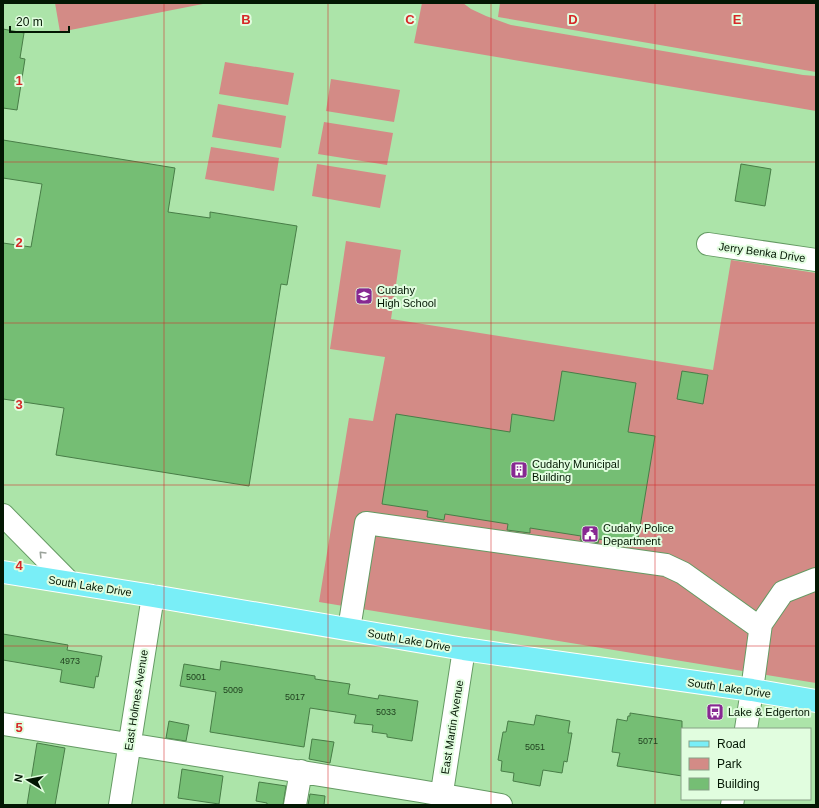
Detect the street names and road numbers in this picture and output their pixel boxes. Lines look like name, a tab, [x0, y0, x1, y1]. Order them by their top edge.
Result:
street label: Jerry Benka Drive	[718, 240, 806, 264]
street label: South Lake Drive	[47, 573, 133, 599]
street label: South Lake Drive	[366, 627, 452, 653]
street label: East Holmes Avenue	[122, 649, 150, 751]
street label: South Lake Drive	[686, 676, 772, 700]
street label: East Martin Avenue	[439, 679, 465, 775]

